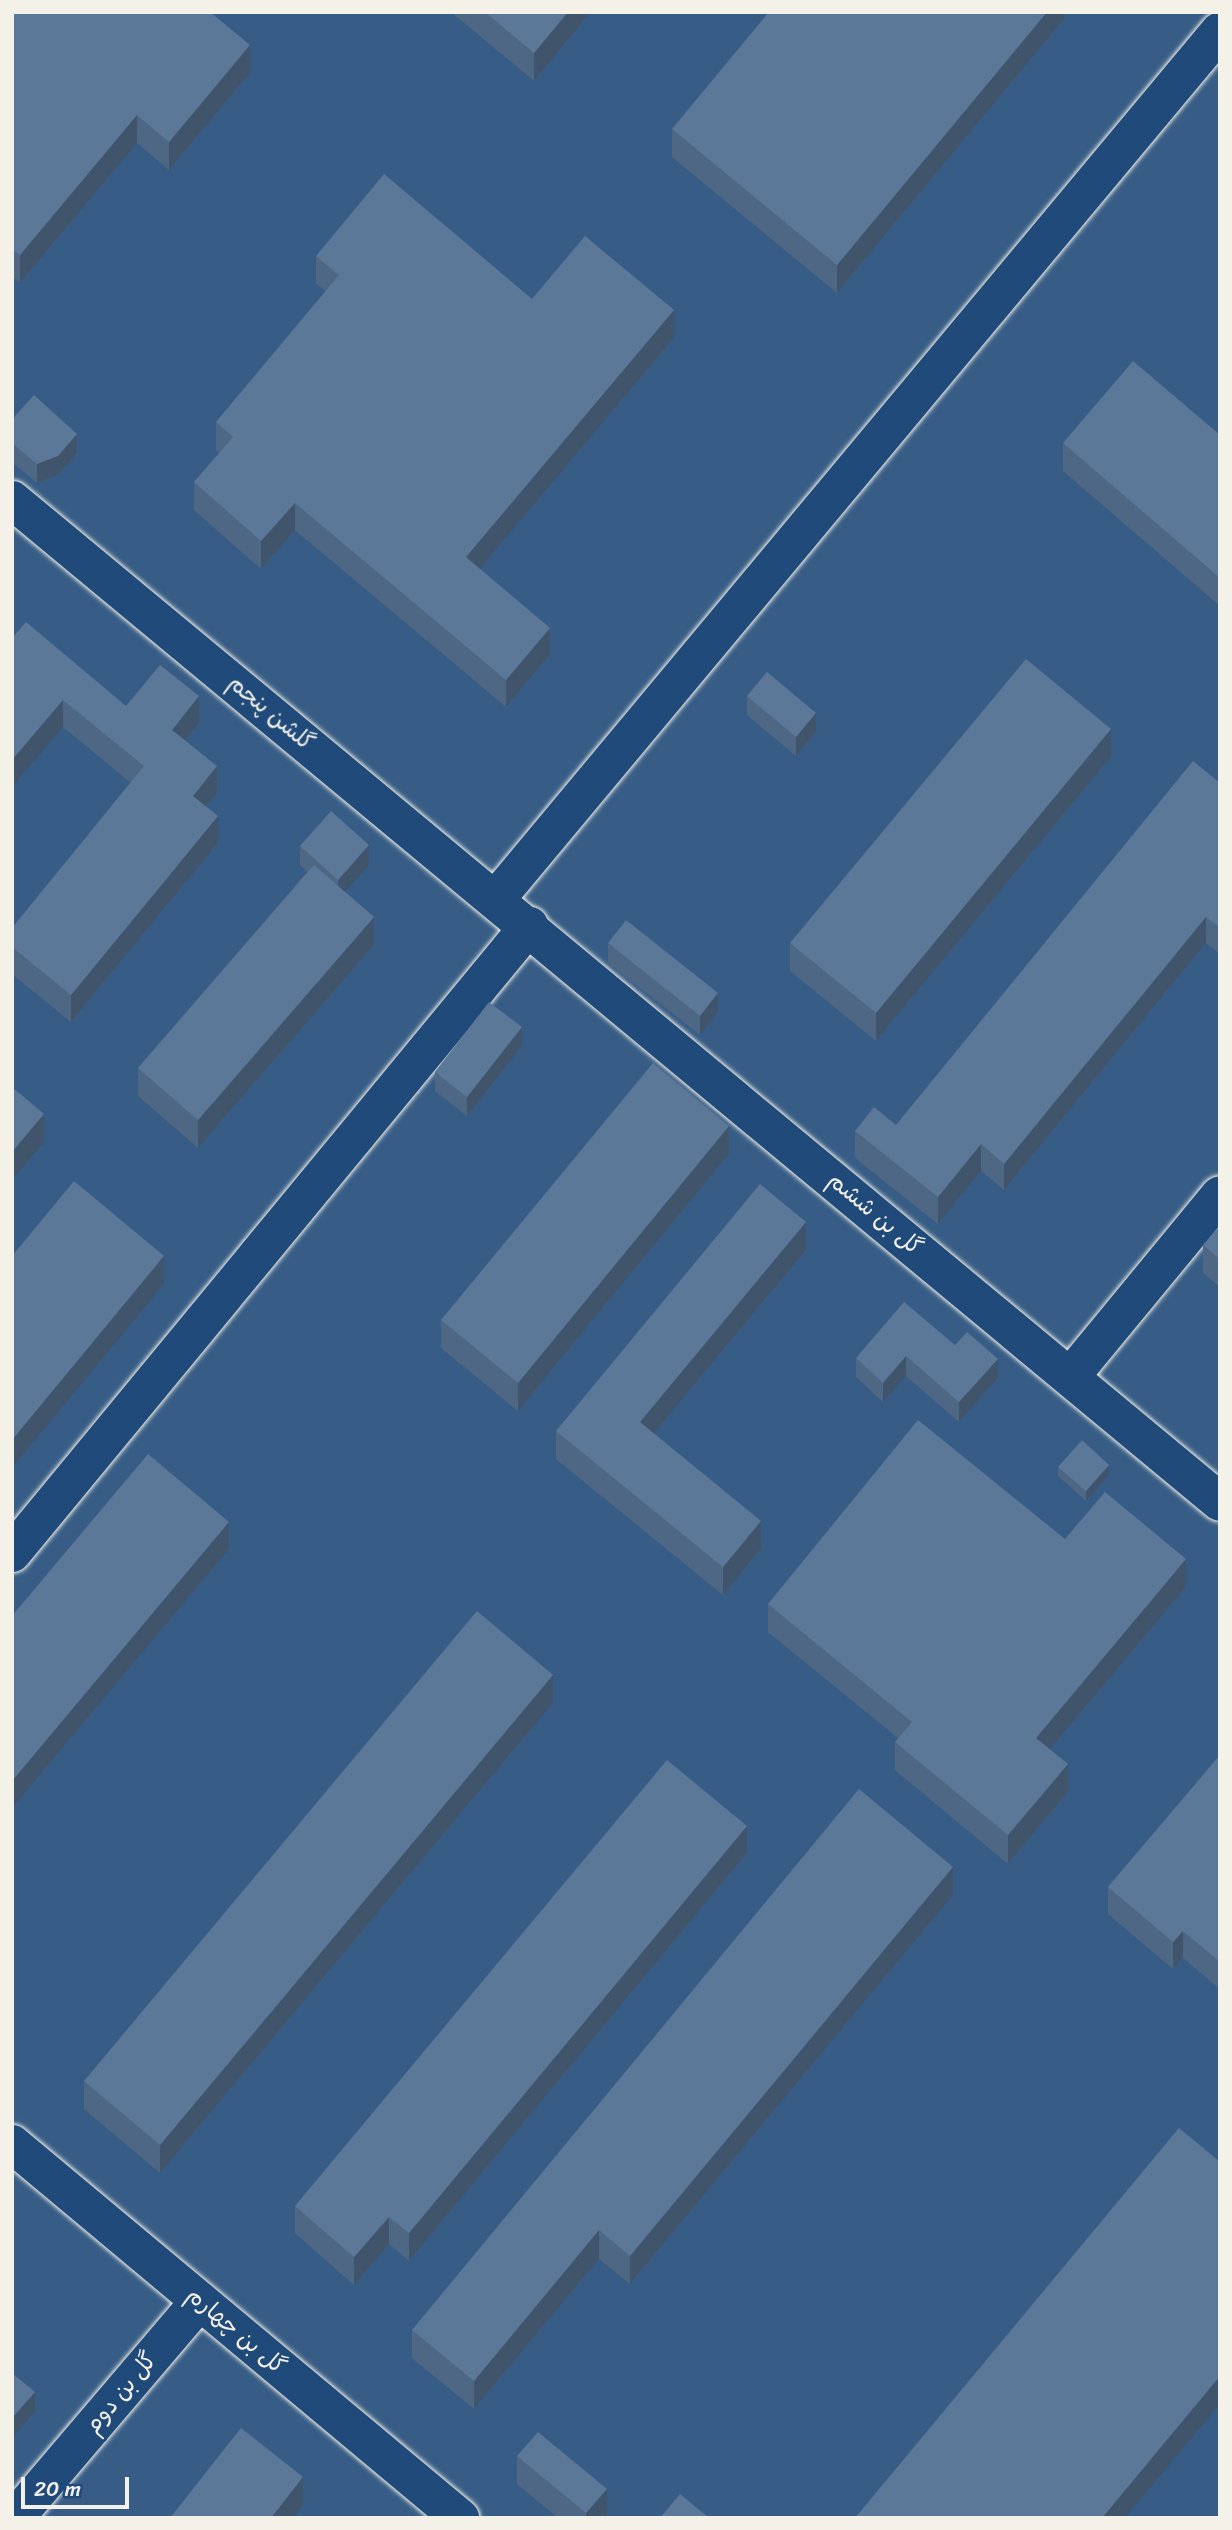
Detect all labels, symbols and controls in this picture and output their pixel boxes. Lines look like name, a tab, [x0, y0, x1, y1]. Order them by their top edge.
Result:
street label: گلشن پنجم	[222, 669, 320, 757]
street label: گل بن ششم	[822, 1167, 928, 1261]
street label: گل بن چهارم	[181, 2282, 291, 2380]
street label: گل بن دوم	[79, 2347, 163, 2439]
scale bar	[24, 2464, 133, 2508]
text: 20 m	[34, 2470, 81, 2508]

